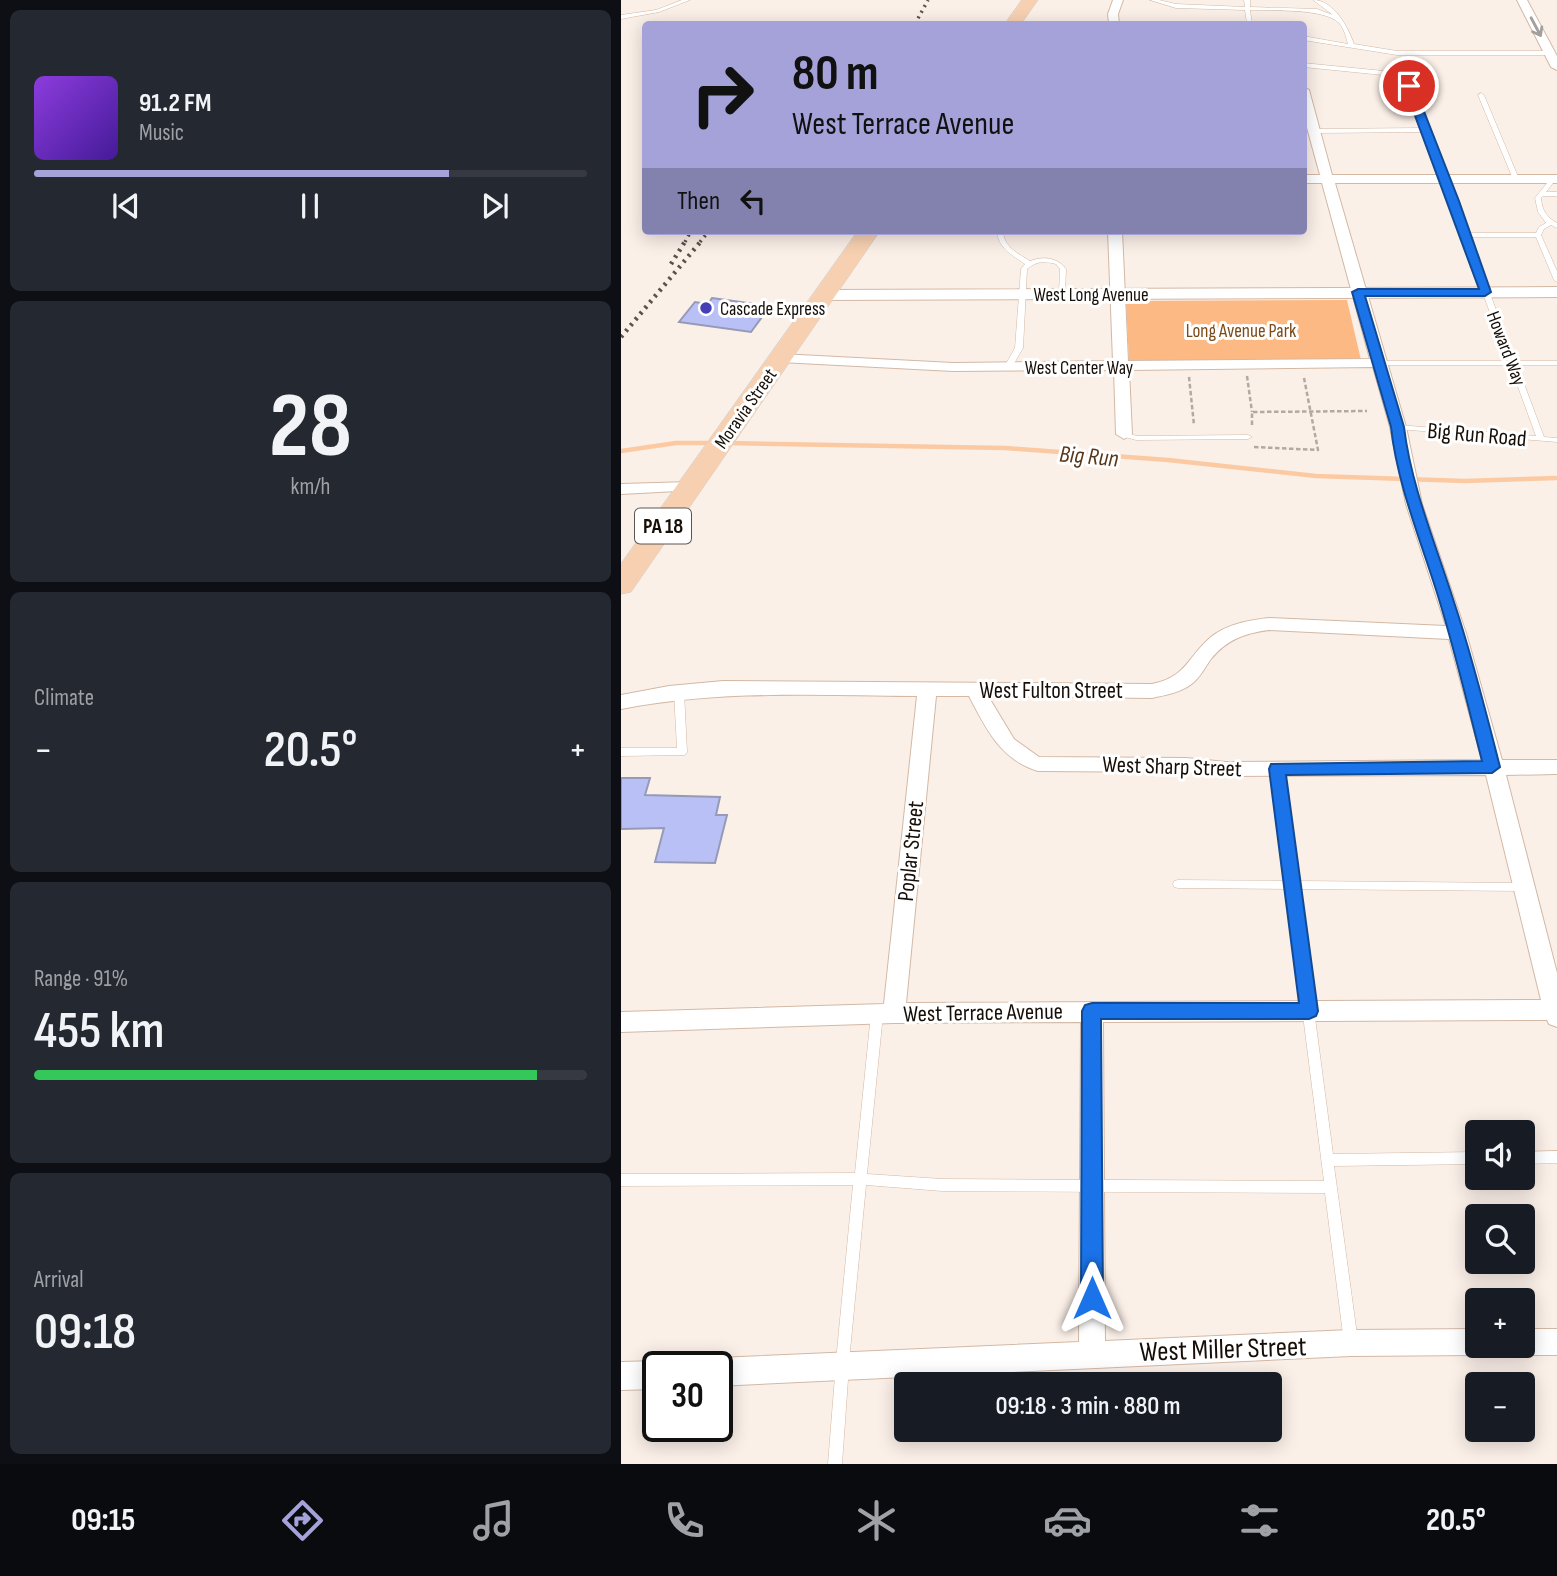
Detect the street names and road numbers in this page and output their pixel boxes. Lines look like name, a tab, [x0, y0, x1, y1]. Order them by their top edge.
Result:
street label: West Long Avenue	[1033, 284, 1149, 307]
street label: Howard Way	[1481, 308, 1530, 390]
street label: West Center Way	[1025, 357, 1134, 380]
street label: Moravia Street	[710, 364, 782, 453]
street label: Big Run Road	[1426, 417, 1528, 453]
road number: PA 18	[635, 508, 691, 544]
street label: West Fulton Street	[979, 677, 1123, 705]
street label: West Sharp Street	[1102, 751, 1242, 783]
street label: Poplar Street	[892, 800, 930, 903]
street label: West Terrace Avenue	[903, 998, 1063, 1028]
street label: West Miller Street	[1139, 1330, 1307, 1369]

